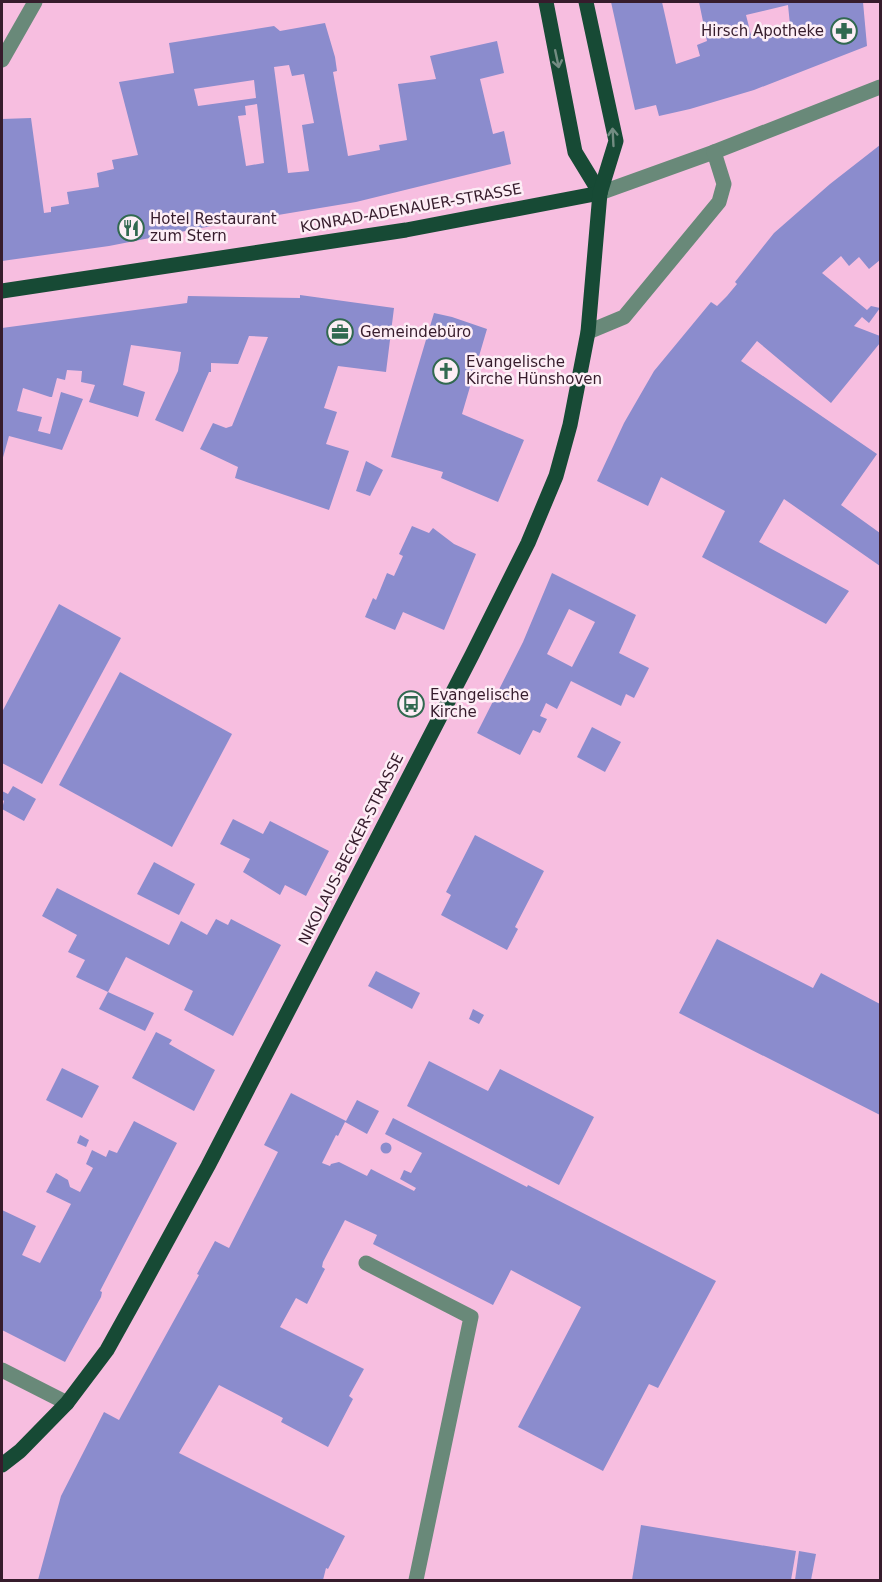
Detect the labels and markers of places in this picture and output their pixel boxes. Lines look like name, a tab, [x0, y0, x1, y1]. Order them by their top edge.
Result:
pharmacy icon: Hirsch Apotheke	[829, 16, 859, 46]
place label: Hirsch Apotheke	[701, 22, 824, 40]
place label: Hotel Restaurant zum Stern	[150, 210, 277, 245]
restaurant icon: Hotel Restaurant zum Stern	[116, 213, 146, 243]
office icon: Gemeindebüro	[325, 317, 355, 347]
place label: Gemeindebüro	[360, 323, 471, 341]
place label: Evangelische Kirche Hünshoven	[466, 353, 602, 388]
church icon: Evangelische Kirche Hünshoven	[431, 356, 461, 386]
place label: Evangelische Kirche	[430, 686, 529, 721]
bus stop icon: Evangelische Kirche	[396, 689, 426, 719]

